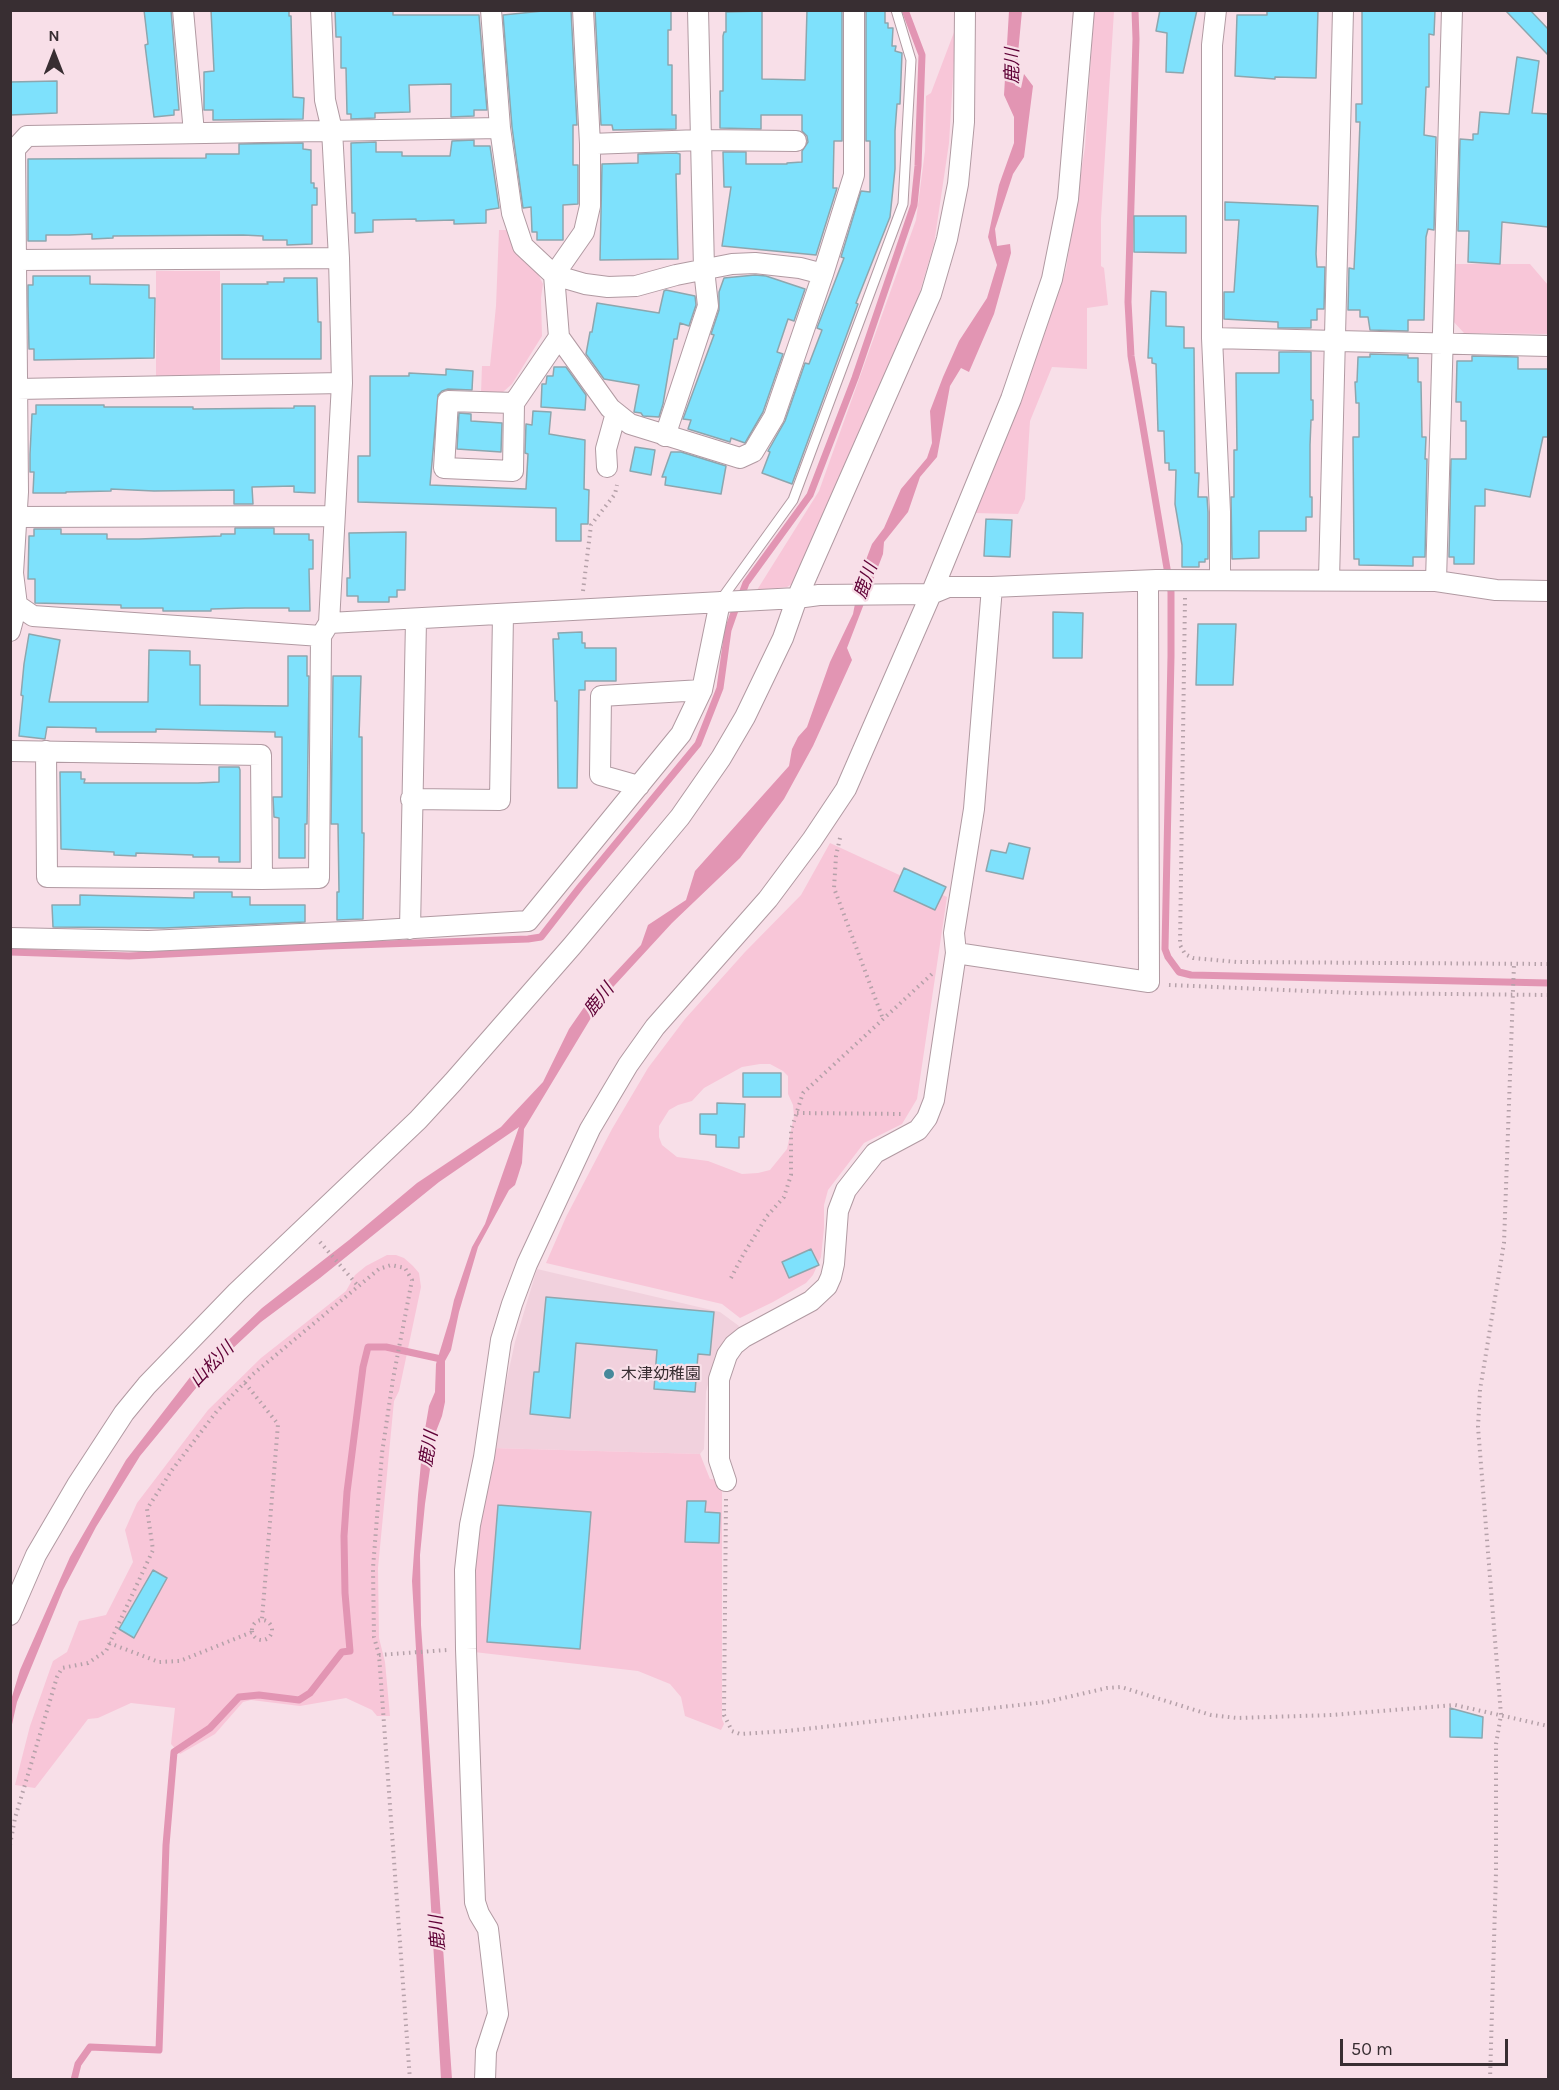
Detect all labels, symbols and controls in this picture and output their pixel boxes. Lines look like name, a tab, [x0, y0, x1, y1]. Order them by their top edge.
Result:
north arrow	[24, 24, 84, 84]
text: N	[48, 26, 60, 45]
water label: 鹿川	[1002, 48, 1024, 84]
water label: 鹿川	[850, 560, 882, 602]
water label: 鹿川	[579, 979, 619, 1021]
water label: 山松川	[185, 1338, 239, 1392]
place label: 木津幼稚園	[621, 1364, 701, 1384]
marker: 木津幼稚園	[602, 1367, 616, 1381]
water label: 鹿川	[415, 1429, 443, 1469]
water label: 鹿川	[426, 1914, 450, 1952]
scale bar	[1343, 2027, 1511, 2065]
text: 50 m	[1351, 2038, 1393, 2060]

